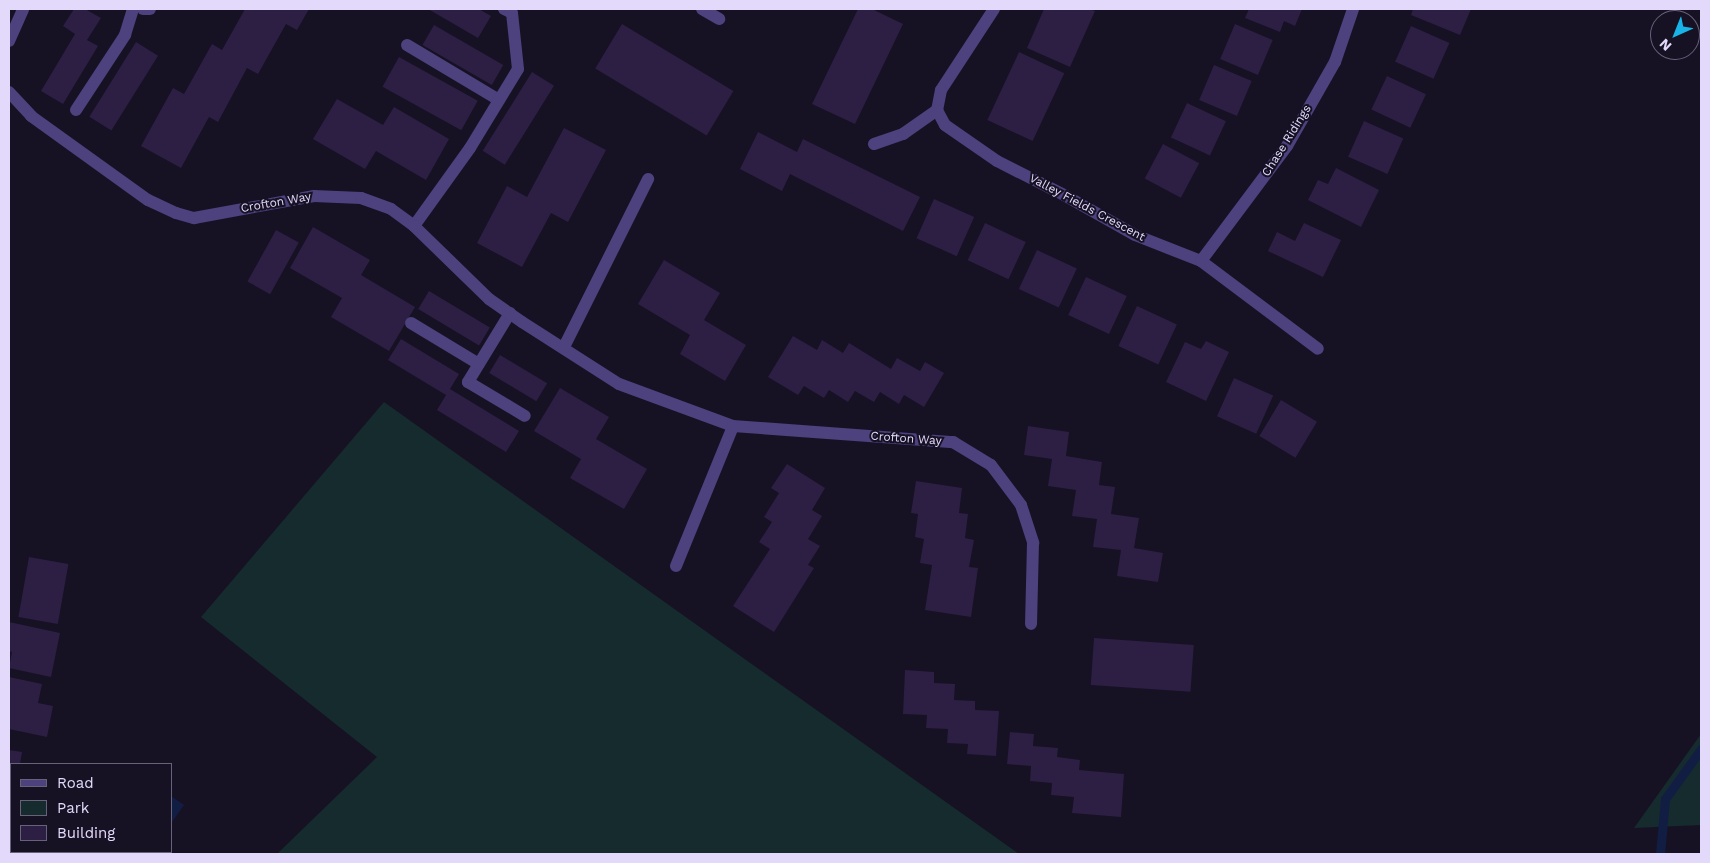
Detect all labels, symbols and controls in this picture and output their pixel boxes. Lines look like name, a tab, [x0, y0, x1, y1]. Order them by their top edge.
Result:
north arrow	[1650, 10, 1700, 60]
text: N	[1656, 36, 1675, 54]
street label: Chase Ridings	[1259, 103, 1315, 179]
street label: Valley Fields Crescent	[1027, 171, 1147, 245]
street label: Crofton Way	[240, 190, 312, 216]
street label: Crofton Way	[870, 429, 942, 449]
legend	[10, 763, 172, 853]
text: Road	[57, 774, 94, 792]
text: Park	[57, 799, 89, 817]
text: Building	[57, 824, 115, 842]

